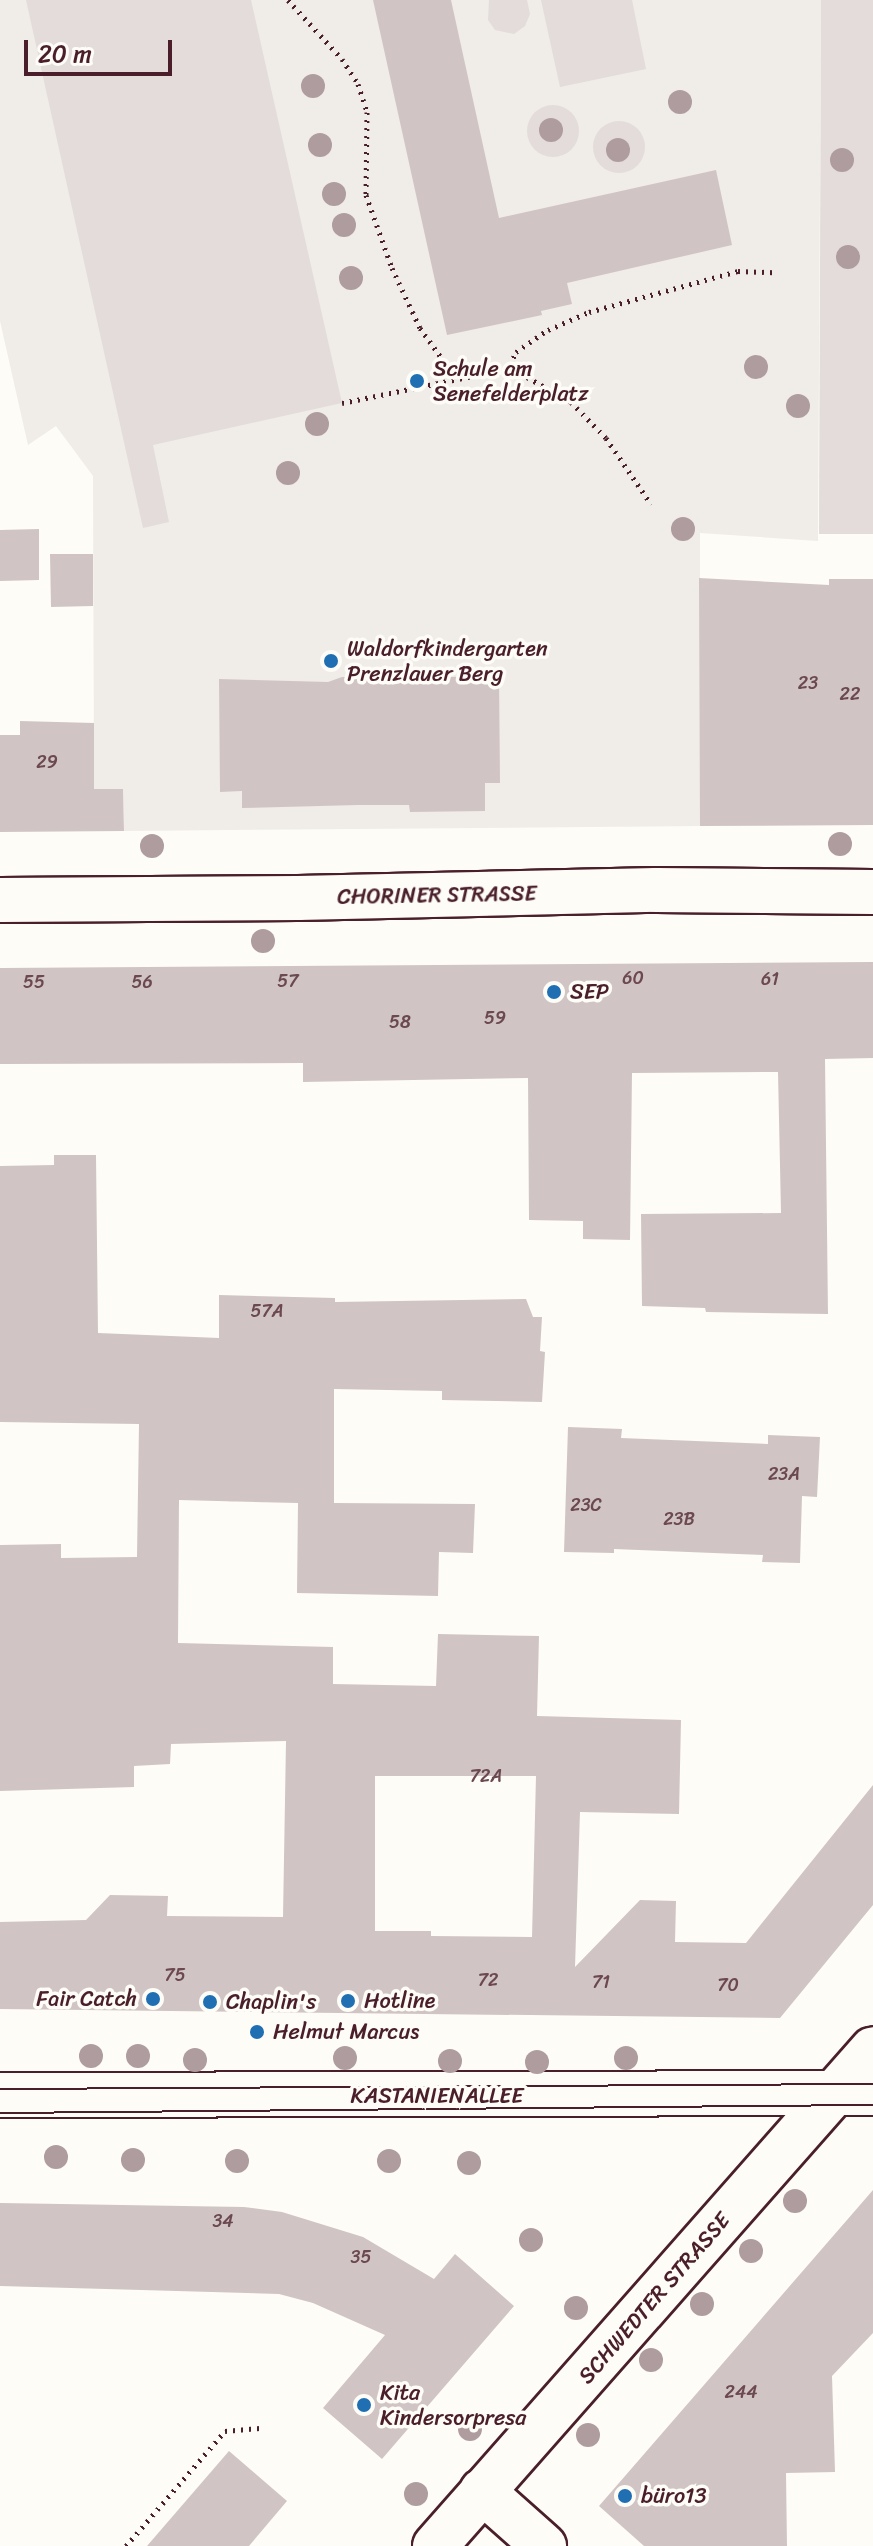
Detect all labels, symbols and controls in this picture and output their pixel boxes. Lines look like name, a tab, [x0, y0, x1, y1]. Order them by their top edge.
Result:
scale bar	[28, 24, 176, 74]
text: 20 m	[38, 33, 92, 75]
place label: Schule am Senefelderplatz	[433, 355, 589, 406]
marker: Schule am Senefelderplatz	[408, 372, 426, 390]
place label: Waldorfkindergarten Prenzlauer Berg	[347, 635, 548, 686]
marker: Waldorfkindergarten Prenzlauer Berg	[322, 652, 340, 670]
house number: 23	[798, 672, 818, 694]
house number: 22	[840, 683, 860, 705]
house number: 29	[36, 751, 58, 773]
street label: CHORINER STRASSE	[335, 880, 539, 910]
house number: 60	[622, 967, 644, 989]
house number: 61	[761, 968, 779, 990]
house number: 57	[277, 970, 299, 992]
house number: 55	[23, 971, 45, 993]
house number: 56	[131, 971, 153, 993]
place label: SEP	[570, 979, 609, 1005]
marker: SEP	[545, 983, 563, 1001]
house number: 59	[484, 1007, 506, 1029]
house number: 58	[389, 1011, 411, 1033]
house number: 57A	[250, 1300, 284, 1322]
house number: 23A	[768, 1463, 800, 1485]
house number: 23C	[570, 1494, 602, 1516]
house number: 23B	[663, 1508, 695, 1530]
house number: 72A	[470, 1765, 502, 1787]
house number: 75	[164, 1964, 186, 1986]
house number: 72	[478, 1969, 498, 1991]
house number: 71	[592, 1971, 610, 1993]
house number: 70	[717, 1974, 739, 1996]
place label: Fair Catch	[36, 1986, 137, 2012]
place label: Hotline	[364, 1988, 435, 2014]
place label: Chaplin's	[226, 1989, 316, 2015]
marker: Fair Catch	[144, 1990, 162, 2008]
marker: Hotline	[339, 1992, 357, 2010]
marker: Chaplin's	[201, 1993, 219, 2011]
place label: Helmut Marcus	[273, 2019, 419, 2045]
marker: Helmut Marcus	[248, 2023, 266, 2041]
street label: KASTANIENALLEE	[351, 2083, 523, 2109]
street label: SCHWEDTER STRASSE	[572, 2206, 736, 2390]
house number: 34	[212, 2210, 234, 2232]
house number: 35	[351, 2246, 371, 2268]
place label: Kita Kindersorpresa	[380, 2379, 526, 2430]
house number: 244	[725, 2381, 757, 2403]
marker: Kita Kindersorpresa	[355, 2396, 373, 2414]
place label: büro13	[641, 2483, 707, 2509]
marker: büro13	[616, 2487, 634, 2505]

